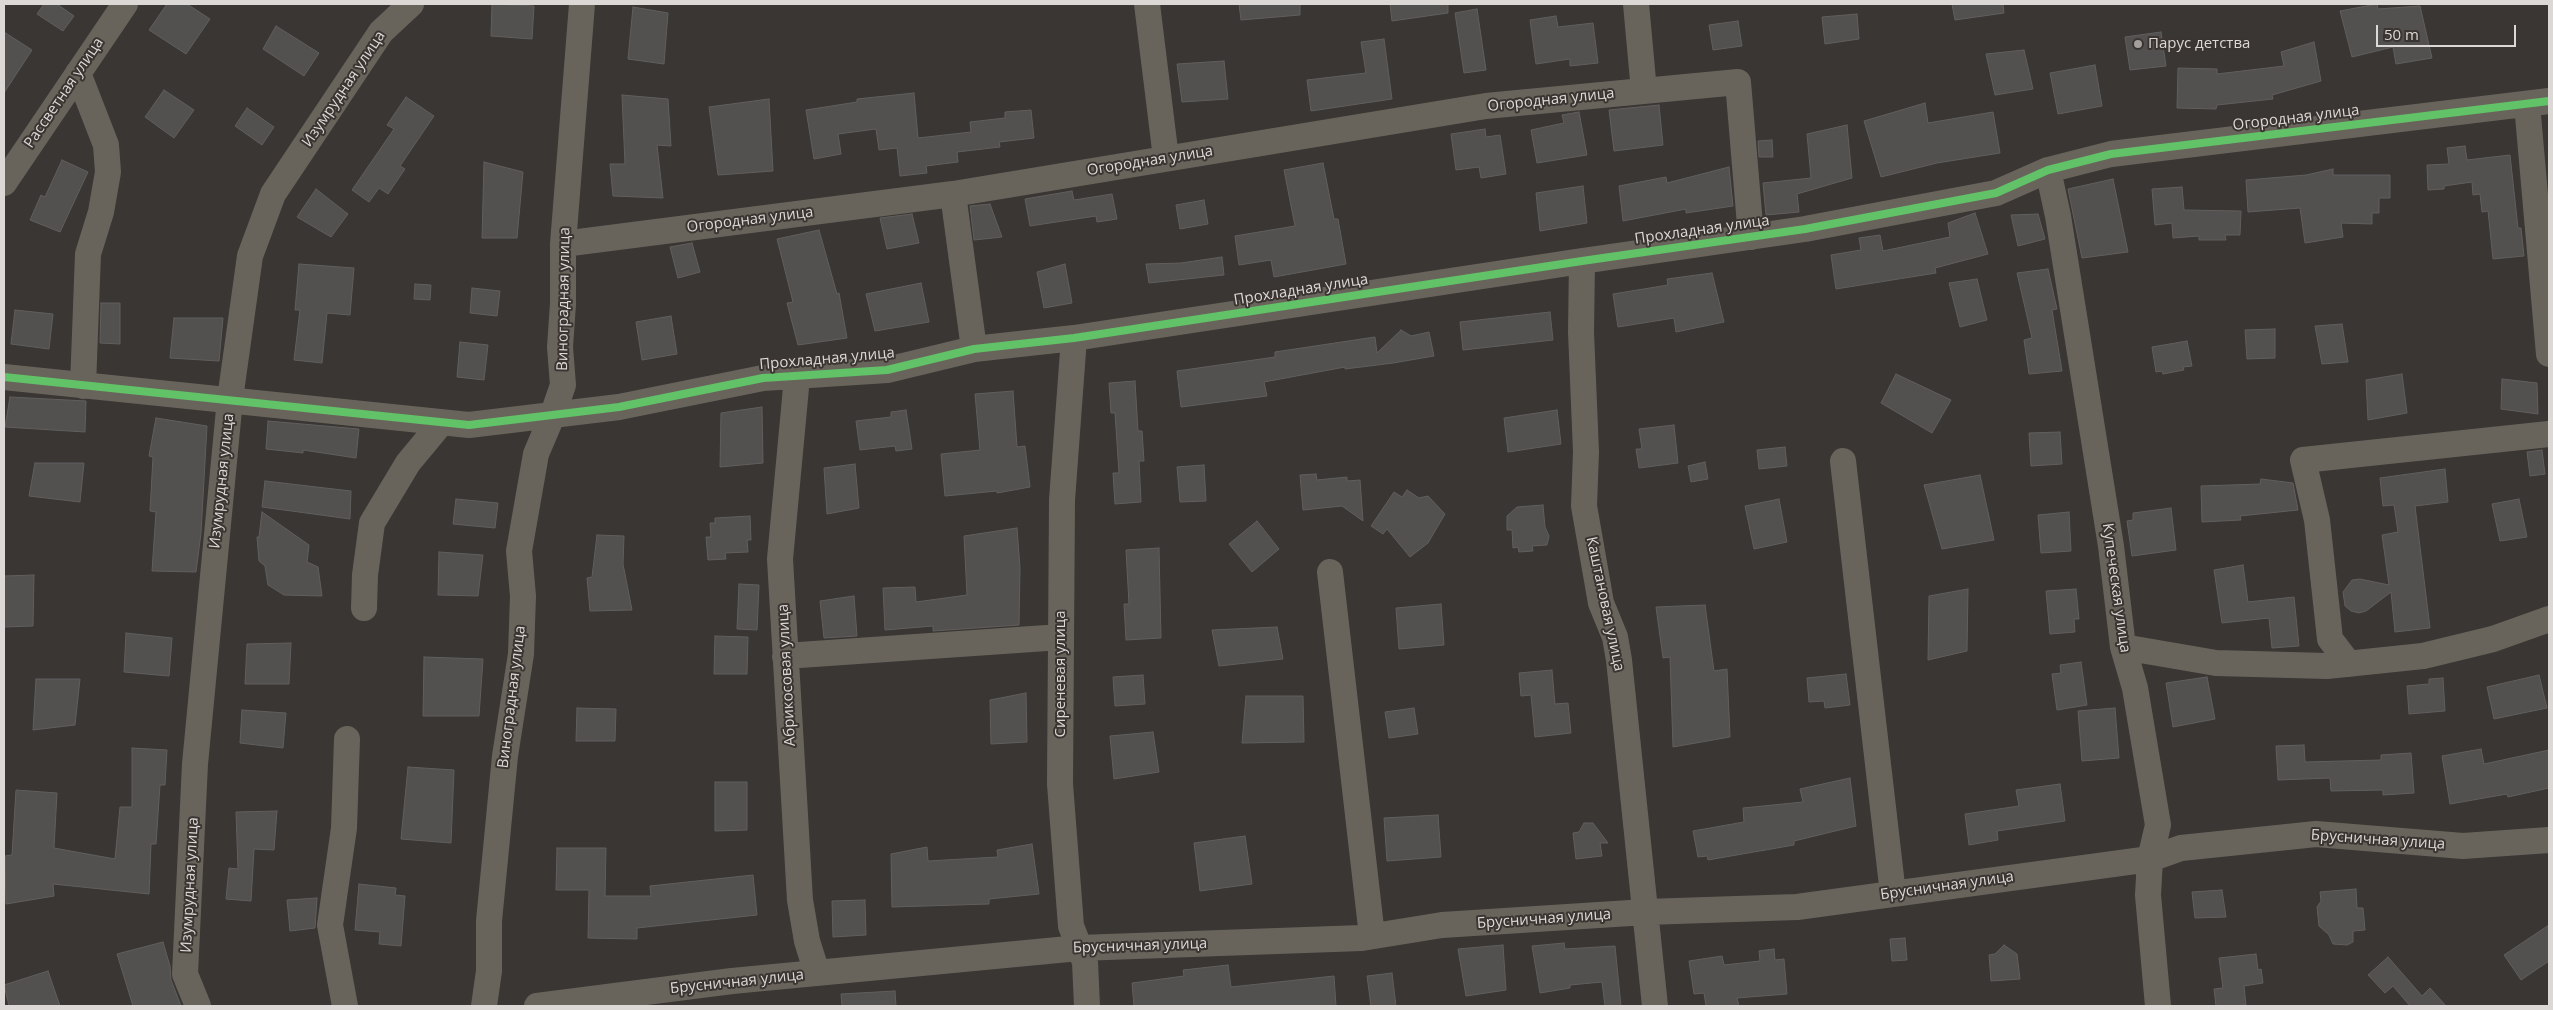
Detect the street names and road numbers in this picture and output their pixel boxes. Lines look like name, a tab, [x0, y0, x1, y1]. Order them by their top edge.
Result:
street label: Изумрудная улица	[299, 28, 389, 150]
street label: Рассветная улица	[20, 34, 108, 152]
street label: Огородная улица	[1487, 84, 1615, 116]
street label: Огородная улица	[2232, 101, 2360, 135]
street label: Огородная улица	[1086, 142, 1214, 180]
street label: Огородная улица	[686, 203, 814, 237]
street label: Прохладная улица	[1633, 212, 1771, 248]
street label: Виноградная улица	[554, 227, 574, 371]
street label: Прохладная улица	[1232, 270, 1370, 310]
street label: Прохладная улица	[759, 344, 895, 374]
street label: Изумрудная улица	[206, 412, 238, 550]
street label: Купеческая улица	[2098, 522, 2134, 654]
street label: Каштановая улица	[1582, 535, 1628, 673]
street label: Абрикосовая улица	[774, 603, 800, 747]
street label: Сиреневая улица	[1052, 610, 1070, 738]
street label: Виноградная улица	[494, 625, 530, 769]
street label: Изумрудная улица	[177, 817, 203, 953]
street label: Брусничная улица	[2310, 826, 2446, 854]
street label: Брусничная улица	[1879, 868, 2015, 904]
street label: Брусничная улица	[1476, 905, 1612, 933]
street label: Брусничная улица	[1072, 935, 1208, 957]
street label: Брусничная улица	[669, 966, 805, 998]

